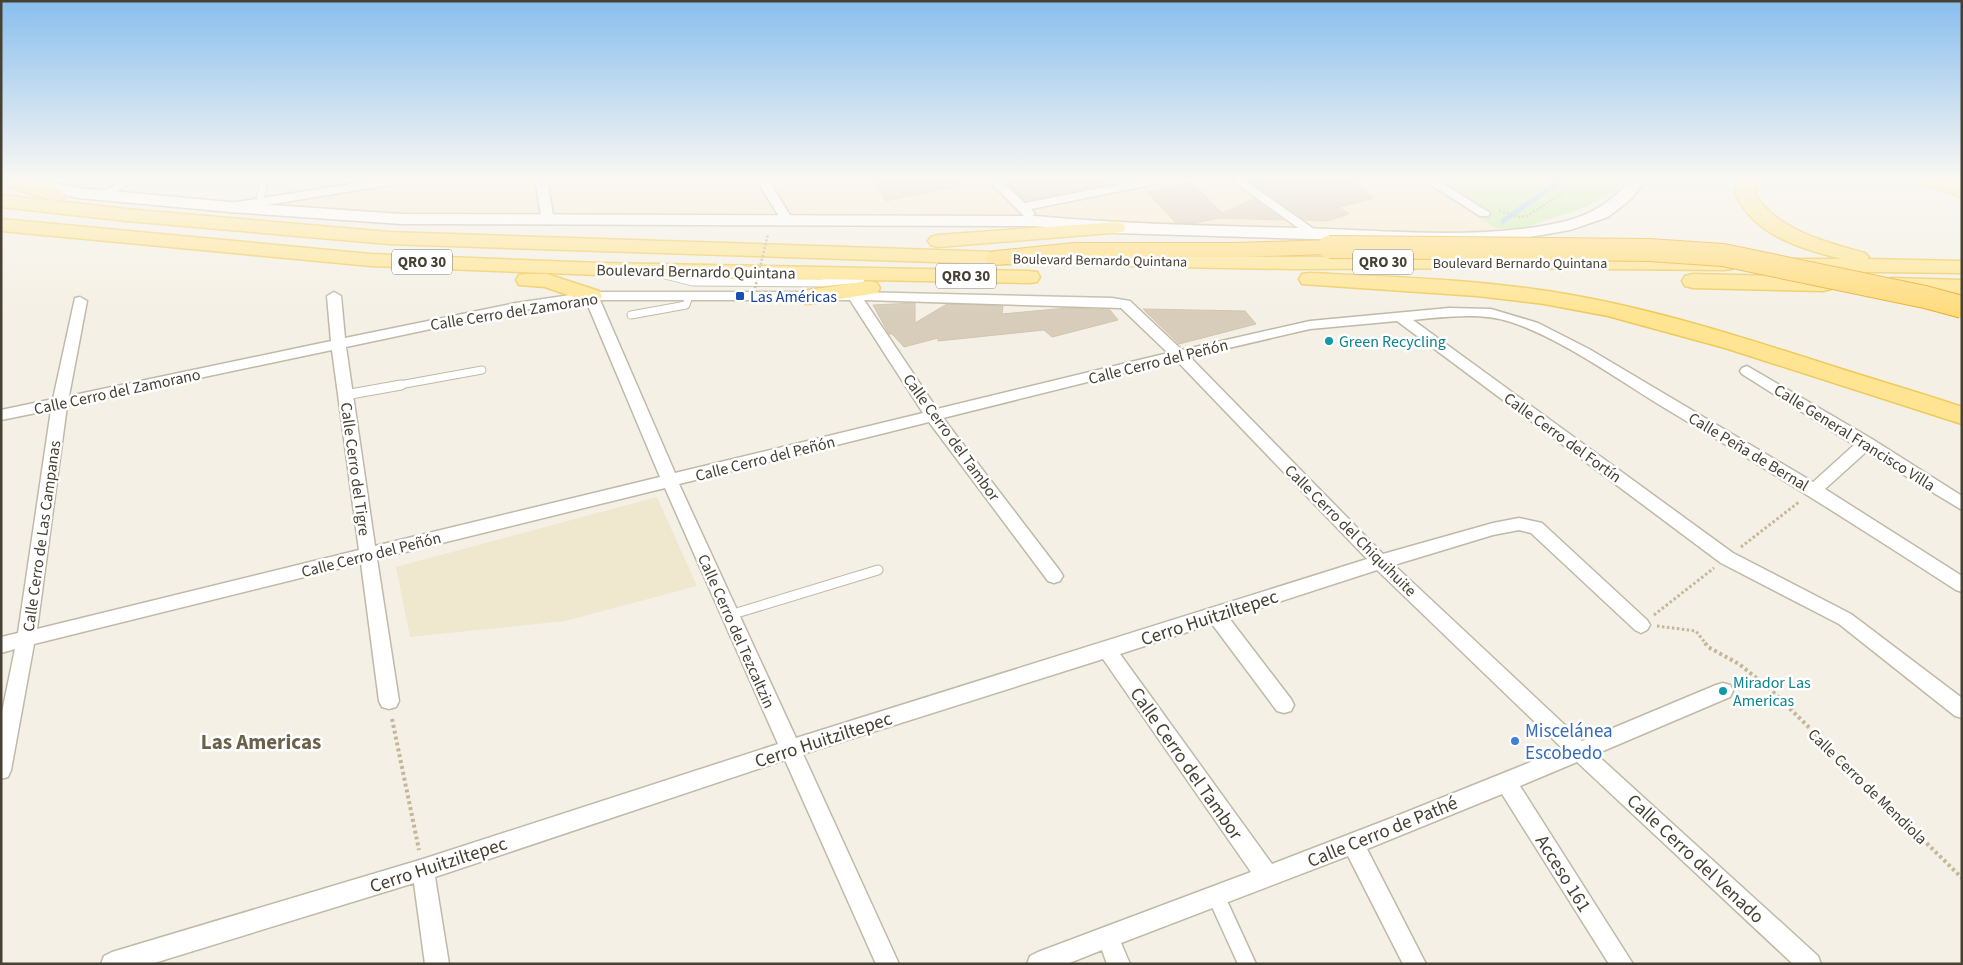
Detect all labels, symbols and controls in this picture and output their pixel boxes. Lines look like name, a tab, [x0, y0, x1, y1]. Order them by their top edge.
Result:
street label: Boulevard Bernardo Quintana	[1013, 249, 1187, 273]
road number: QRO 30	[392, 250, 452, 274]
road number: QRO 30	[1353, 250, 1413, 274]
street label: Boulevard Bernardo Quintana	[1433, 254, 1607, 274]
street label: Boulevard Bernardo Quintana	[596, 259, 796, 285]
road number: QRO 30	[936, 264, 996, 288]
place label: Las Américas	[750, 286, 837, 308]
street label: Calle Cerro del Zamorano	[429, 288, 600, 336]
marker: Las Américas	[734, 290, 746, 302]
place label: Green Recycling	[1339, 331, 1446, 353]
street label: Calle Cerro del Peñón	[1086, 334, 1230, 390]
marker: Green Recycling	[1323, 335, 1335, 347]
street label: Calle Cerro del Zamorano	[32, 364, 202, 420]
street label: Calle Cerro del Tambor	[898, 370, 1005, 506]
street label: Calle General Francisco Villa	[1770, 379, 1939, 497]
street label: Calle Cerro del Fortín	[1499, 388, 1626, 488]
street label: Calle Cerro del Tigre	[335, 401, 375, 537]
street label: Calle Peña de Bernal	[1684, 407, 1813, 497]
street label: Calle Cerro del Peñón	[693, 431, 837, 487]
street label: Calle Cerro de Las Campanas	[18, 439, 66, 633]
street label: Calle Cerro del Chiquihuite	[1279, 460, 1421, 602]
street label: Calle Cerro del Peñón	[299, 527, 443, 583]
street label: Calle Cerro del Tezcaltzin	[692, 551, 780, 712]
street label: Cerro Huitziltepec	[1137, 583, 1282, 653]
place label: Mirador Las Americas	[1733, 672, 1811, 712]
street label: Calle Cerro del Tambor	[1123, 682, 1249, 846]
marker: Mirador Las Americas	[1717, 685, 1729, 697]
street label: Cerro Huitziltepec	[751, 705, 896, 775]
place label: Miscelánea Escobedo	[1525, 718, 1613, 767]
street label: Calle Cerro de Mendiola	[1803, 724, 1932, 850]
district label: Las Americas	[201, 727, 321, 757]
marker: Miscelánea Escobedo	[1509, 735, 1521, 747]
street label: Calle Cerro del Venado	[1620, 788, 1770, 930]
street label: Calle Cerro de Pathé	[1303, 790, 1462, 875]
street label: Cerro Huitziltepec	[366, 830, 511, 900]
street label: Acceso 161	[1528, 830, 1597, 918]

